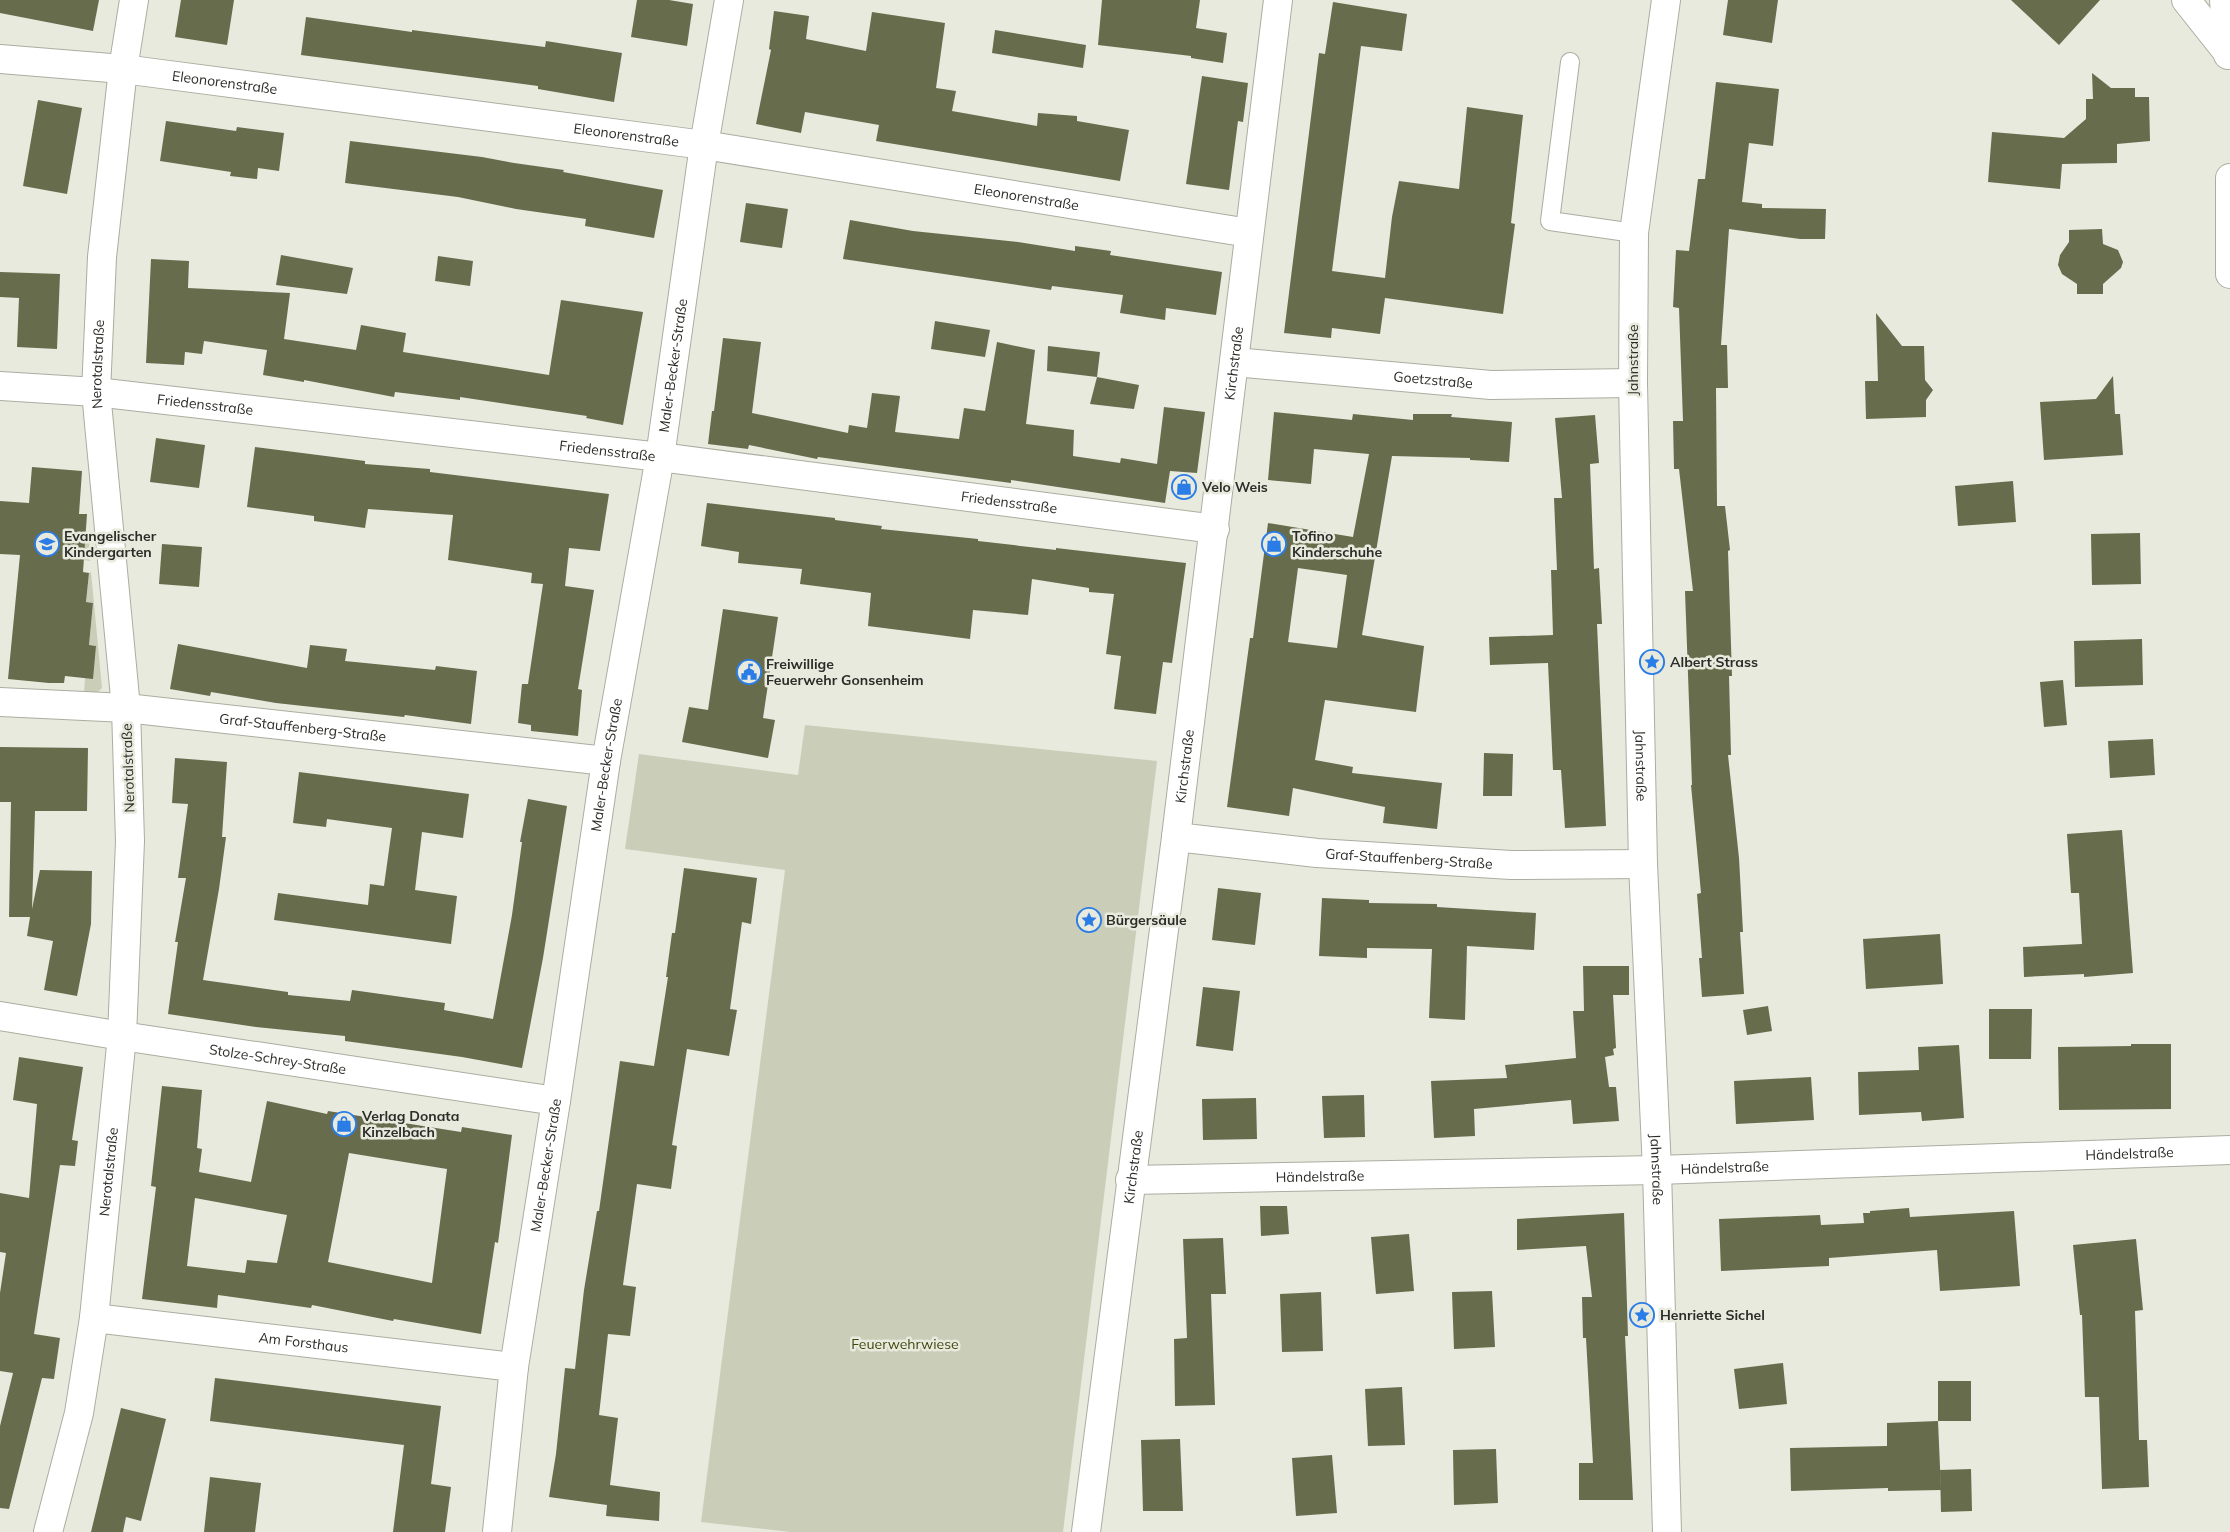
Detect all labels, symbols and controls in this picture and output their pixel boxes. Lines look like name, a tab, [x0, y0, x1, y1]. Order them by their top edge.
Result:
street label: Eleonorenstraße	[171, 67, 278, 98]
street label: Eleonorenstraße	[573, 119, 680, 151]
street label: Eleonorenstraße	[973, 180, 1080, 214]
street label: Maler-Becker-Straße	[655, 297, 691, 434]
street label: Nerotalstraße	[87, 319, 108, 410]
street label: Jahnstraße	[1624, 324, 1642, 396]
street label: Kirchstraße	[1220, 325, 1247, 401]
street label: Goetzstraße	[1393, 367, 1474, 392]
street label: Friedensstraße	[156, 390, 254, 419]
street label: Friedensstraße	[558, 436, 656, 465]
shop icon: Velo Weis	[1171, 474, 1197, 500]
place label: Velo Weis	[1201, 478, 1268, 496]
street label: Friedensstraße	[960, 487, 1058, 517]
place label: Evangelischer Kindergarten	[64, 527, 157, 561]
place label: Tofino Kinderschuhe	[1292, 527, 1383, 561]
school or university icon: Evangelischer Kindergarten	[34, 531, 60, 557]
shop icon: Tofino Kinderschuhe	[1261, 531, 1287, 557]
place icon: Albert Strass	[1639, 649, 1665, 675]
place label: Albert Strass	[1670, 653, 1758, 671]
place label: Freiwillige Feuerwehr Gonsenheim	[766, 655, 924, 689]
public building icon: Freiwillige Feuerwehr Gonsenheim	[736, 659, 762, 685]
street label: Maler-Becker-Straße	[587, 697, 626, 833]
street label: Graf-Stauffenberg-Straße	[218, 709, 387, 746]
street label: Nerotalstraße	[117, 723, 139, 813]
street label: Kirchstraße	[1171, 728, 1198, 804]
street label: Jahnstraße	[1631, 730, 1651, 801]
street label: Graf-Stauffenberg-Straße	[1325, 845, 1493, 873]
place icon: Bürgersäule	[1076, 907, 1102, 933]
place label: Bürgersäule	[1106, 911, 1187, 929]
street label: Stolze-Schrey-Straße	[208, 1040, 347, 1078]
street label: Maler-Becker-Straße	[526, 1097, 565, 1233]
place label: Verlag Donata Kinzelbach	[361, 1107, 459, 1141]
shop icon: Verlag Donata Kinzelbach	[331, 1111, 357, 1137]
street label: Nerotalstraße	[95, 1126, 122, 1217]
street label: Kirchstraße	[1120, 1129, 1147, 1205]
street label: Jahnstraße	[1646, 1133, 1667, 1205]
street label: Händelstraße	[2085, 1143, 2174, 1164]
street label: Händelstraße	[1680, 1157, 1769, 1178]
street label: Händelstraße	[1276, 1167, 1364, 1186]
place icon: Henriette Sichel	[1629, 1302, 1655, 1328]
place label: Henriette Sichel	[1660, 1306, 1765, 1324]
street label: Am Forsthaus	[258, 1328, 350, 1357]
park label: Feuerwehrwiese	[851, 1335, 959, 1353]

